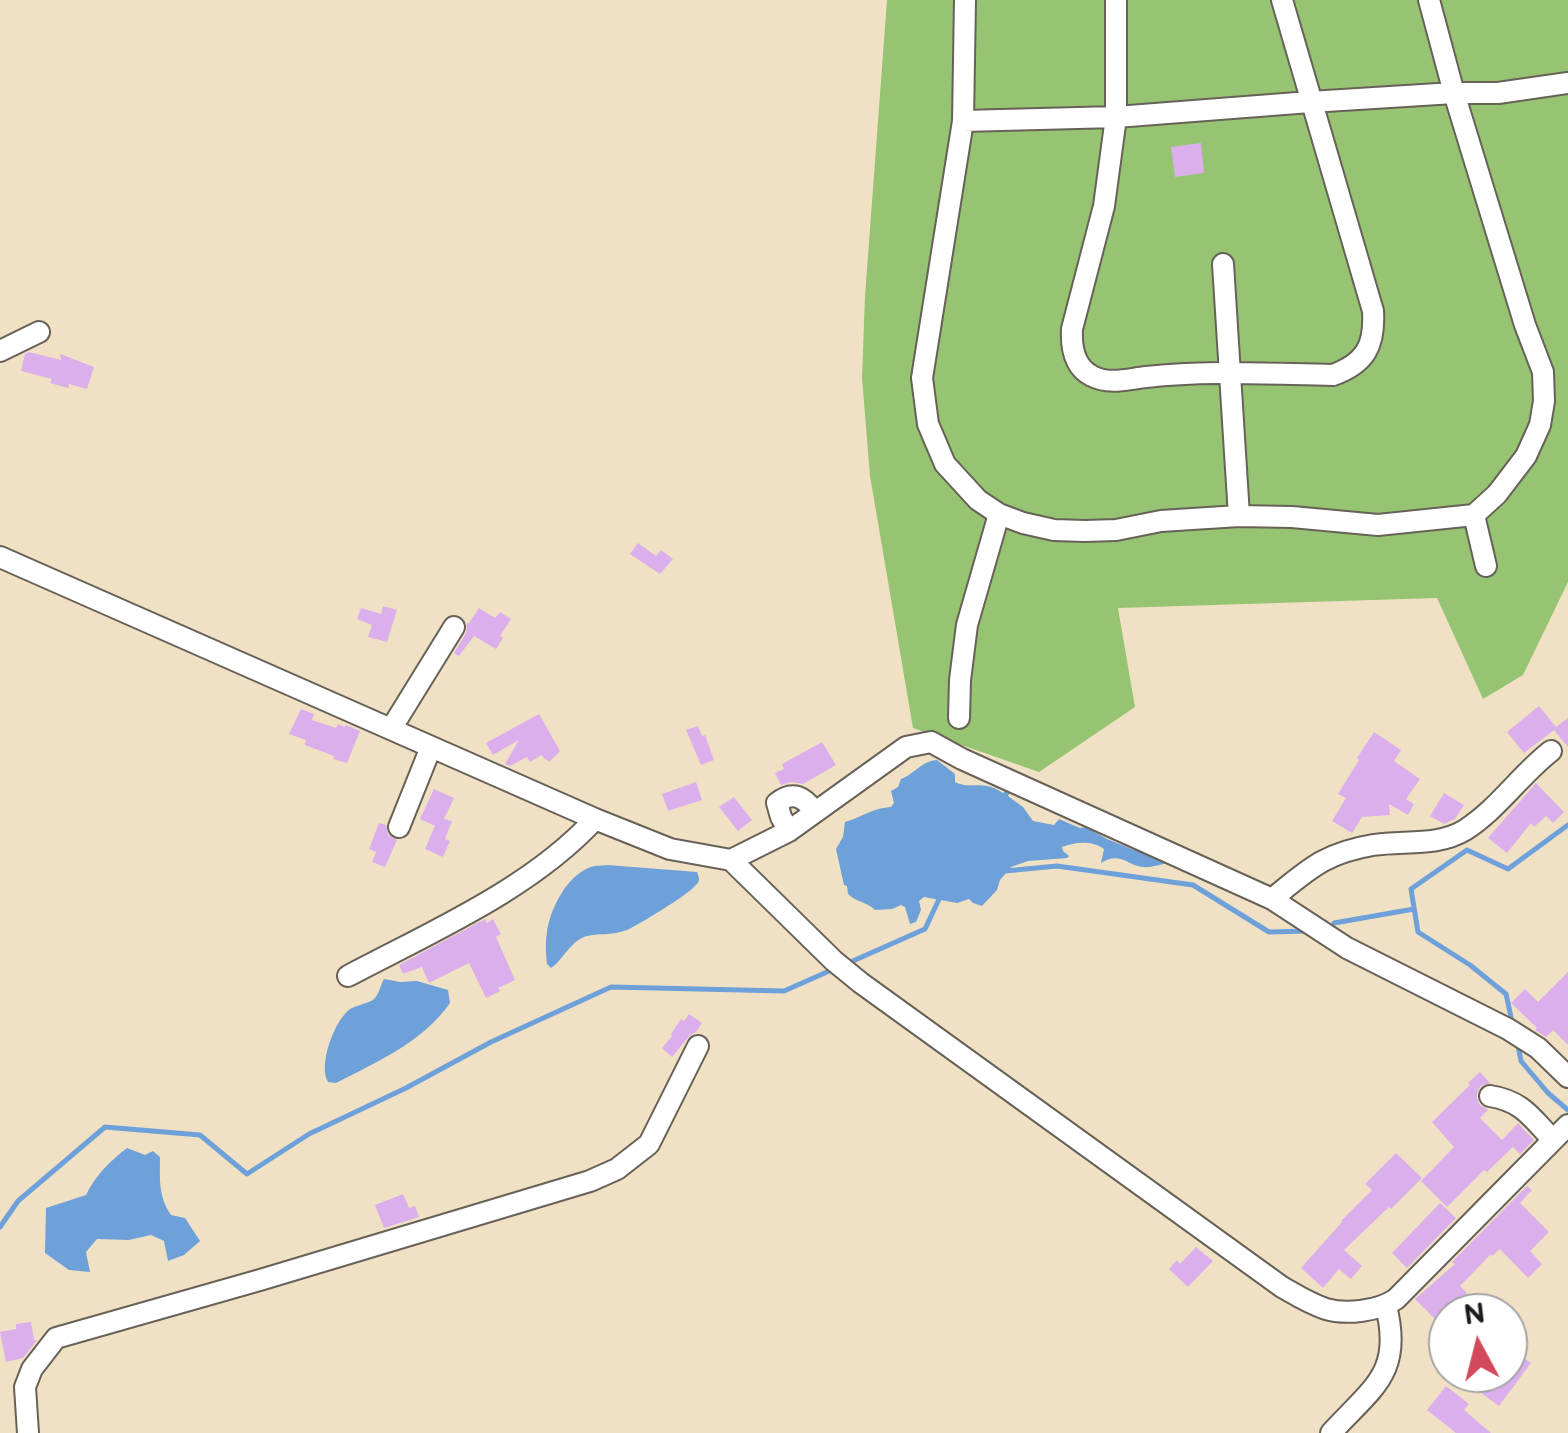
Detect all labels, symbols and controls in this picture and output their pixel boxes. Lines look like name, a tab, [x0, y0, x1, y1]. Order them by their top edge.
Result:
north arrow	[1428, 1293, 1528, 1393]
text: N	[1462, 1297, 1487, 1332]

